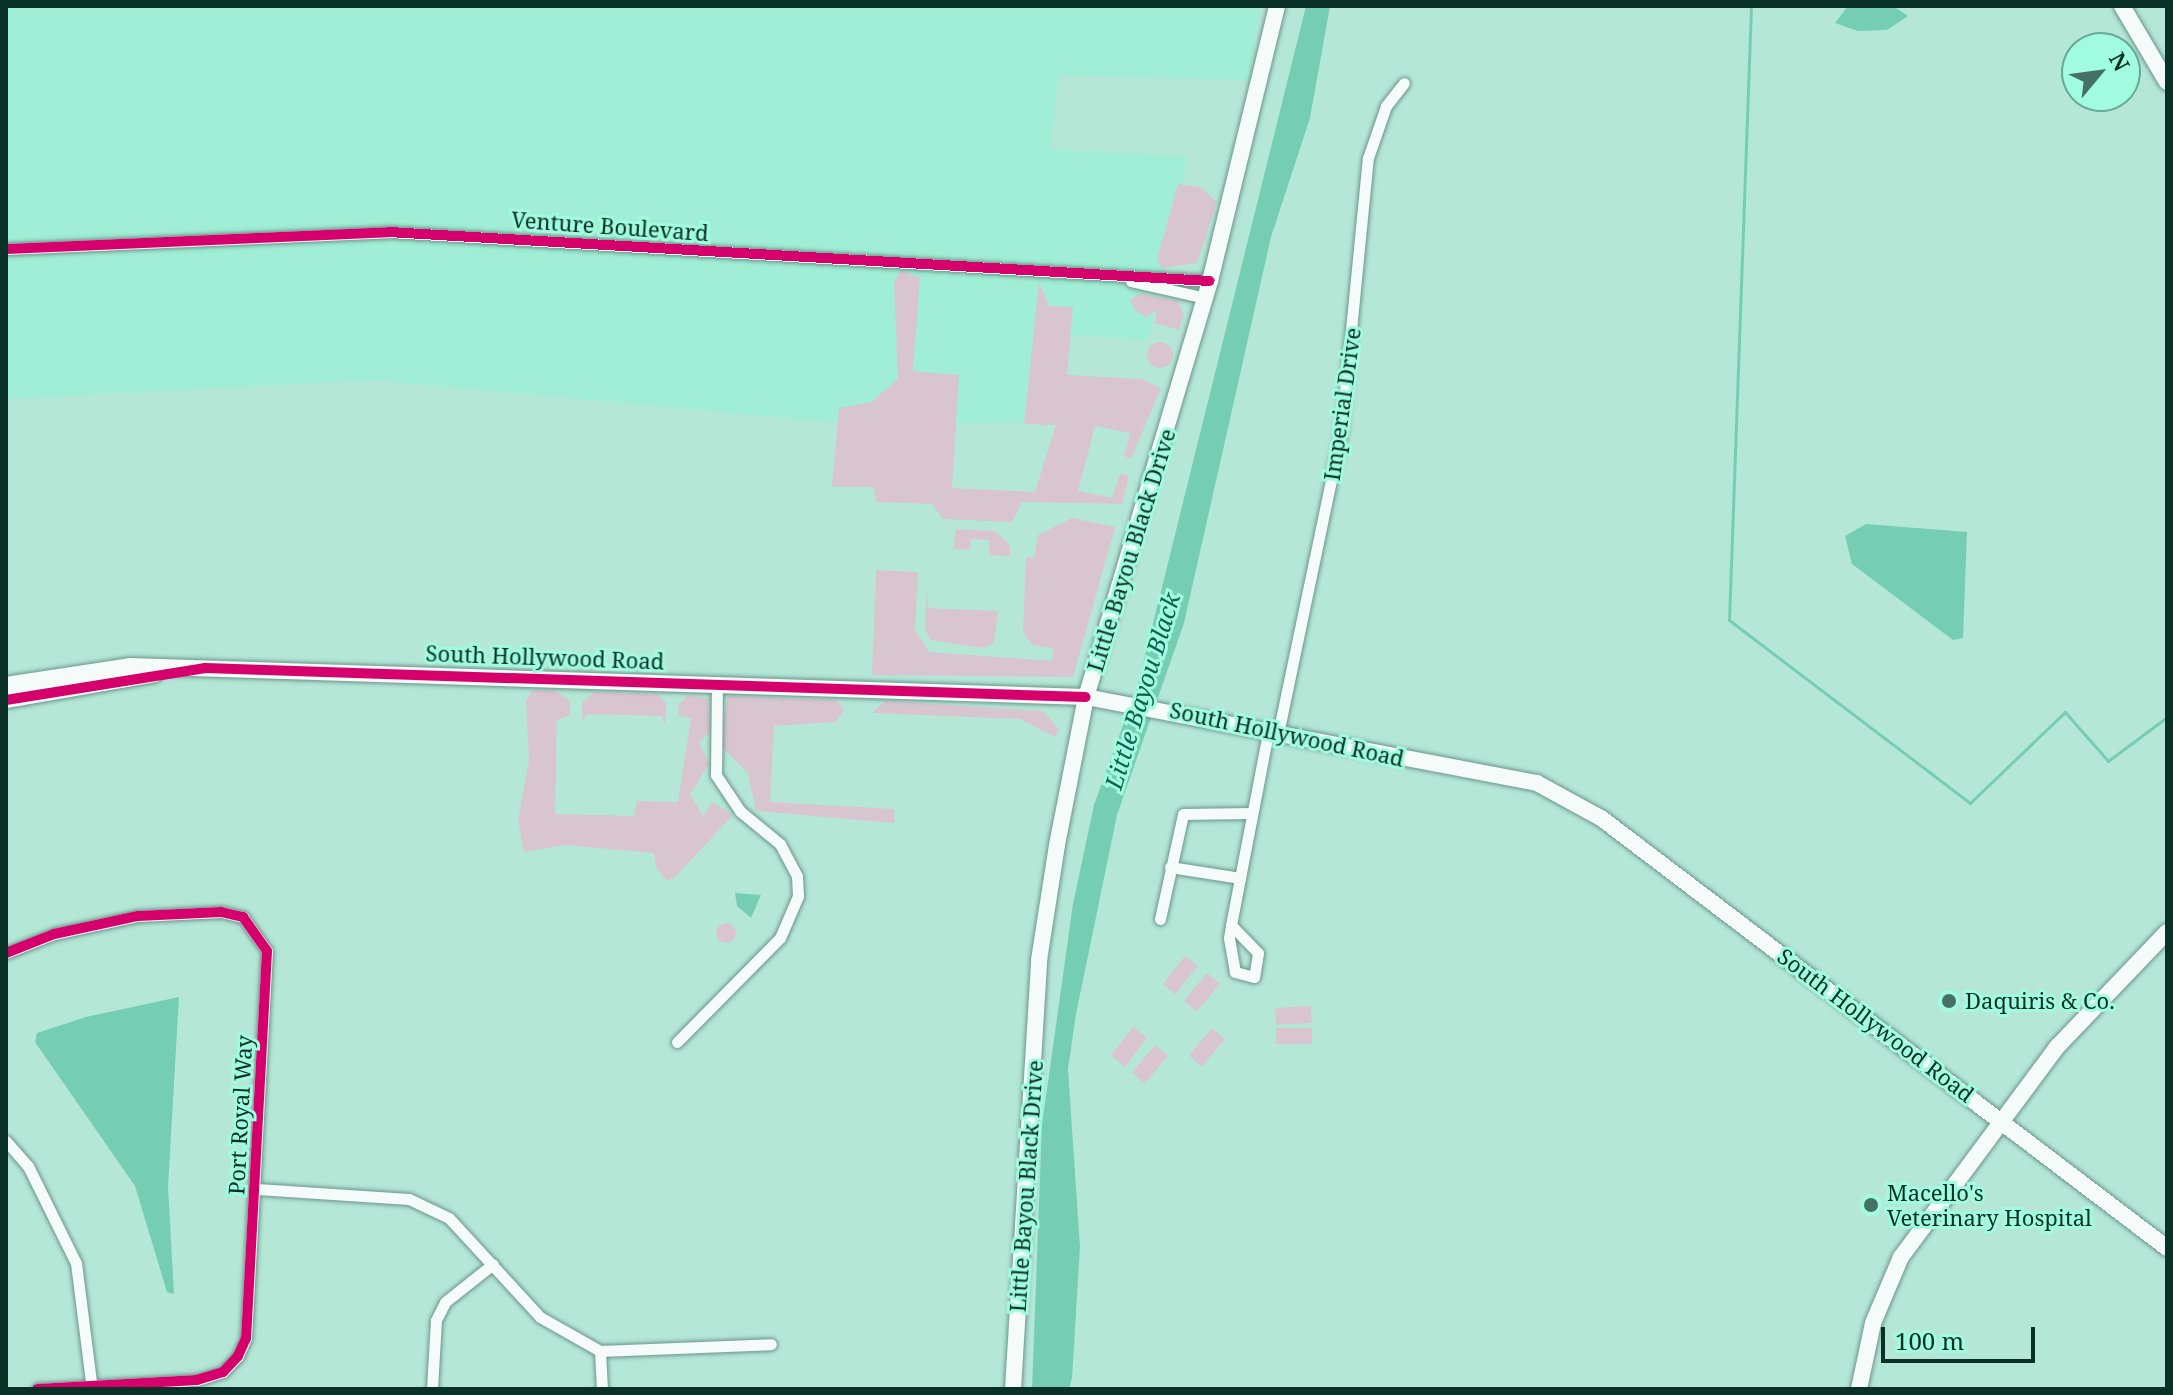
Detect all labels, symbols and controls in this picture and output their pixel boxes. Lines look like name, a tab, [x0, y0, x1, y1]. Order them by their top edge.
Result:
north arrow	[2061, 32, 2141, 112]
text: N	[2103, 46, 2138, 76]
street label: Venture Boulevard	[510, 206, 710, 246]
street label: Imperial Drive	[1318, 326, 1366, 482]
street label: Little Bayou Black Drive	[1081, 425, 1181, 675]
water label: Little Bayou Black	[1098, 589, 1186, 793]
street label: South Hollywood Road	[425, 640, 665, 674]
street label: South Hollywood Road	[1167, 696, 1407, 772]
street label: South Hollywood Road	[1773, 943, 1979, 1107]
place label: Daquiris & Co.	[1965, 988, 2115, 1014]
marker: Daquiris & Co.	[1940, 992, 1958, 1010]
street label: Port Royal Way	[223, 1035, 257, 1195]
street label: Little Bayou Black Drive	[1004, 1059, 1048, 1313]
place label: Macello's Veterinary Hospital	[1887, 1179, 2092, 1230]
marker: Macello's Veterinary Hospital	[1862, 1196, 1880, 1214]
scale bar	[1885, 1311, 2039, 1361]
text: 100 m	[1895, 1324, 1964, 1357]

